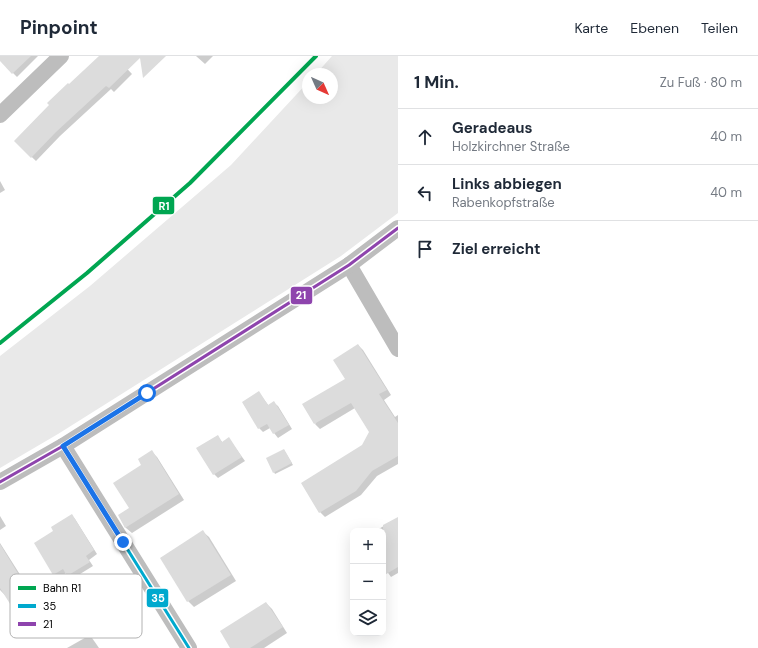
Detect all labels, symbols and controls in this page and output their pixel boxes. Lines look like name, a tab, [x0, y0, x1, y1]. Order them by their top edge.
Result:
text: Pinpoint	[20, 15, 98, 40]
text: Karte	[574, 19, 608, 37]
text: Ebenen	[630, 19, 679, 37]
text: Teilen	[701, 19, 738, 37]
north arrow	[302, 68, 338, 104]
text: 1 Min.	[414, 71, 459, 93]
text: Zu Fuß · 80 m	[660, 74, 742, 91]
text: Geradeaus	[452, 118, 533, 138]
icon: ahead	[414, 126, 436, 148]
text: 40 m	[710, 128, 742, 145]
text: Holzkirchner Straße	[452, 138, 570, 155]
text: Links abbiegen	[452, 174, 562, 194]
icon: left	[414, 182, 436, 204]
text: 40 m	[710, 184, 742, 201]
text: Rabenkopfstraße	[452, 194, 555, 211]
line badge: R1	[152, 196, 175, 215]
text: R1	[159, 199, 169, 213]
icon: arrive	[414, 238, 436, 260]
text: Ziel erreicht	[452, 239, 541, 259]
line badge: 21	[290, 286, 313, 305]
text: 21	[296, 288, 306, 302]
route start	[138, 384, 156, 402]
map controls	[350, 528, 386, 636]
button: +	[350, 528, 386, 564]
route end	[114, 533, 132, 551]
button: −	[350, 564, 386, 600]
legend	[10, 574, 142, 638]
text: Bahn R1	[43, 581, 81, 595]
line badge: 35	[146, 588, 169, 608]
text: 35	[151, 591, 165, 605]
text: 35	[43, 599, 57, 613]
button: layers	[350, 600, 386, 636]
text: 21	[43, 617, 53, 631]

